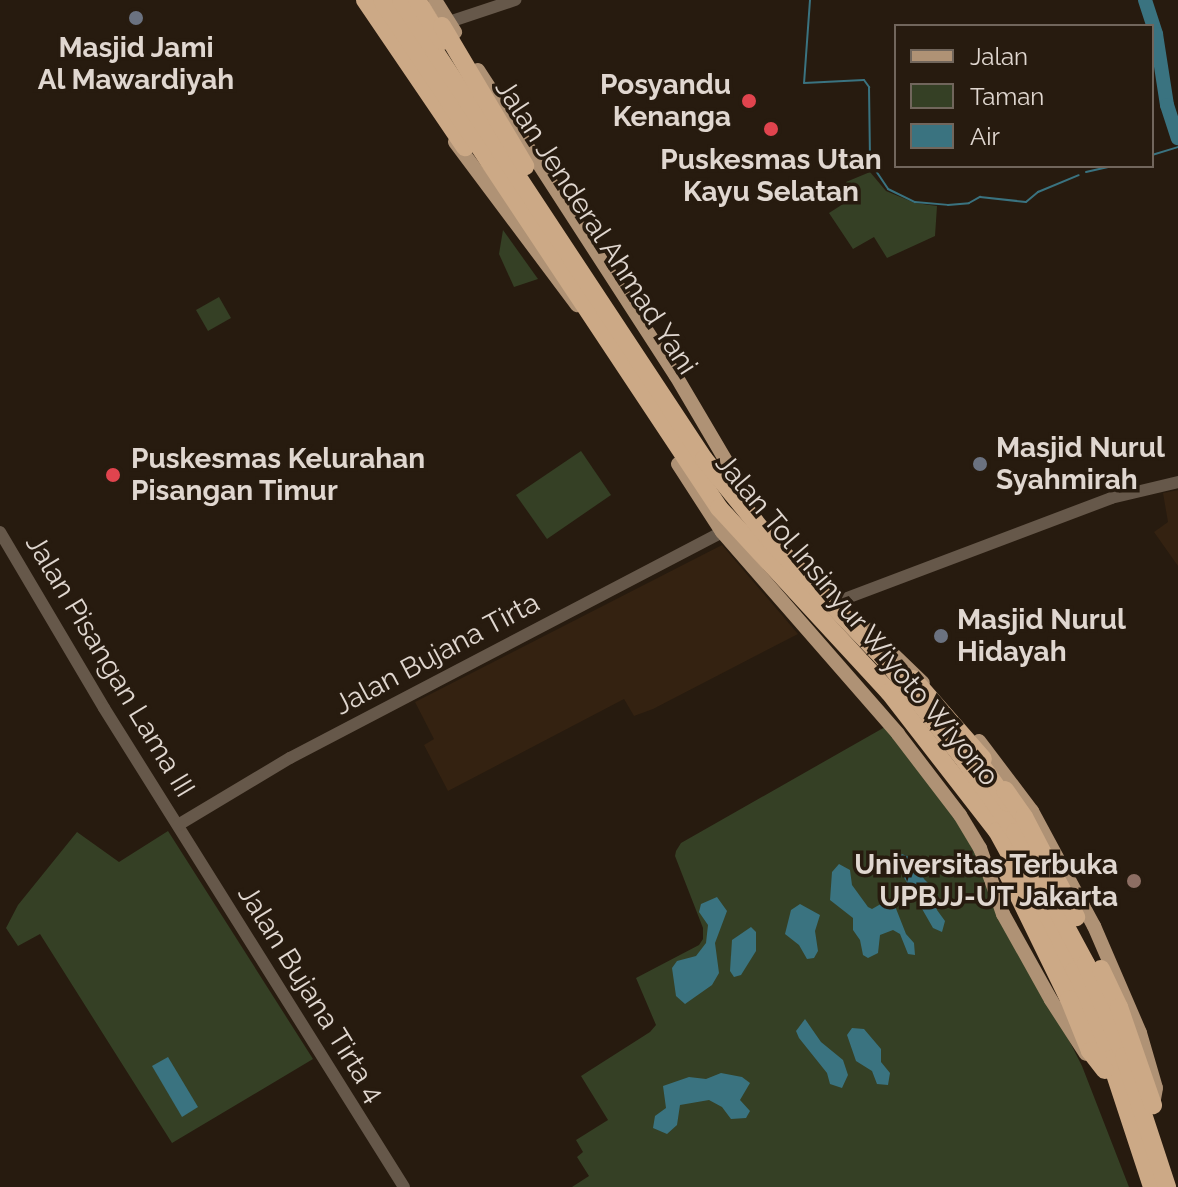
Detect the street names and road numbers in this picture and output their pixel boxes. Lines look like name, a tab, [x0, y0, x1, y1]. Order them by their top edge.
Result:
street label: Jalan Jenderal Ahmad Yani	[487, 72, 705, 382]
street label: Jalan Tol Insinyur Wiyoto Wiyono	[707, 446, 1007, 794]
street label: Jalan Pisangan Lama III	[18, 529, 202, 803]
street label: Jalan Bujana Tirta	[328, 586, 546, 722]
street label: Jalan Bujana Tirta 4	[230, 879, 392, 1109]

